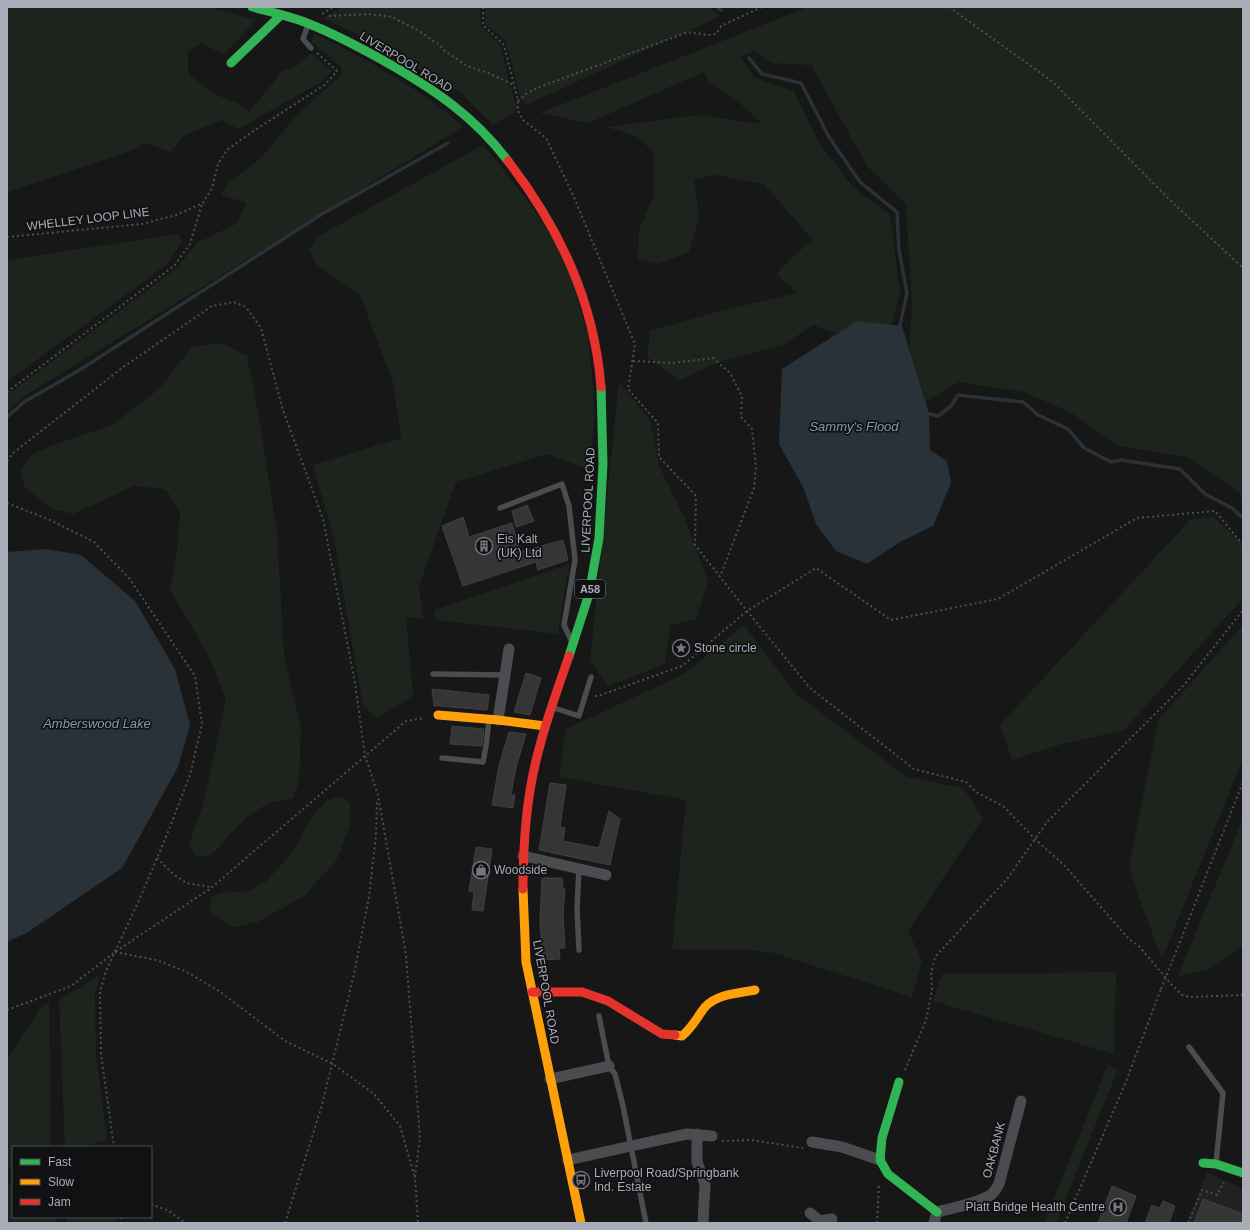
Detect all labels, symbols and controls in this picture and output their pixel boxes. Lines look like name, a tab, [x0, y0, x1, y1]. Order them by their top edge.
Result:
street label: LIVERPOOL ROAD	[357, 29, 455, 95]
street label: WHELLEY LOOP LINE	[26, 205, 150, 233]
water label: Sammy's Flood	[809, 419, 899, 434]
street label: LIVERPOOL ROAD	[578, 447, 598, 553]
place label: Eis Kalt (UK) Ltd	[497, 532, 542, 560]
building icon: Eis Kalt (UK) Ltd	[474, 536, 494, 556]
road number: A58	[575, 580, 605, 598]
place icon: Stone circle	[671, 638, 691, 658]
place label: Stone circle	[694, 641, 757, 655]
water label: Amberswood Lake	[42, 716, 151, 731]
shop icon: Woodside	[471, 860, 491, 880]
place label: Woodside	[494, 863, 547, 877]
street label: LIVERPOOL ROAD	[530, 939, 562, 1046]
street label: OAKBANK	[980, 1120, 1008, 1180]
legend	[12, 1146, 152, 1218]
text: Fast	[48, 1155, 72, 1169]
place label: Liverpool Road/Springbank Ind. Estate	[594, 1166, 740, 1194]
bus stop icon: Liverpool Road/Springbank Ind. Estate	[571, 1170, 591, 1190]
text: Slow	[48, 1175, 74, 1189]
text: Jam	[48, 1195, 71, 1209]
hospital icon: Platt Bridge Health Centre	[1108, 1197, 1128, 1217]
place label: Platt Bridge Health Centre	[966, 1200, 1105, 1214]

